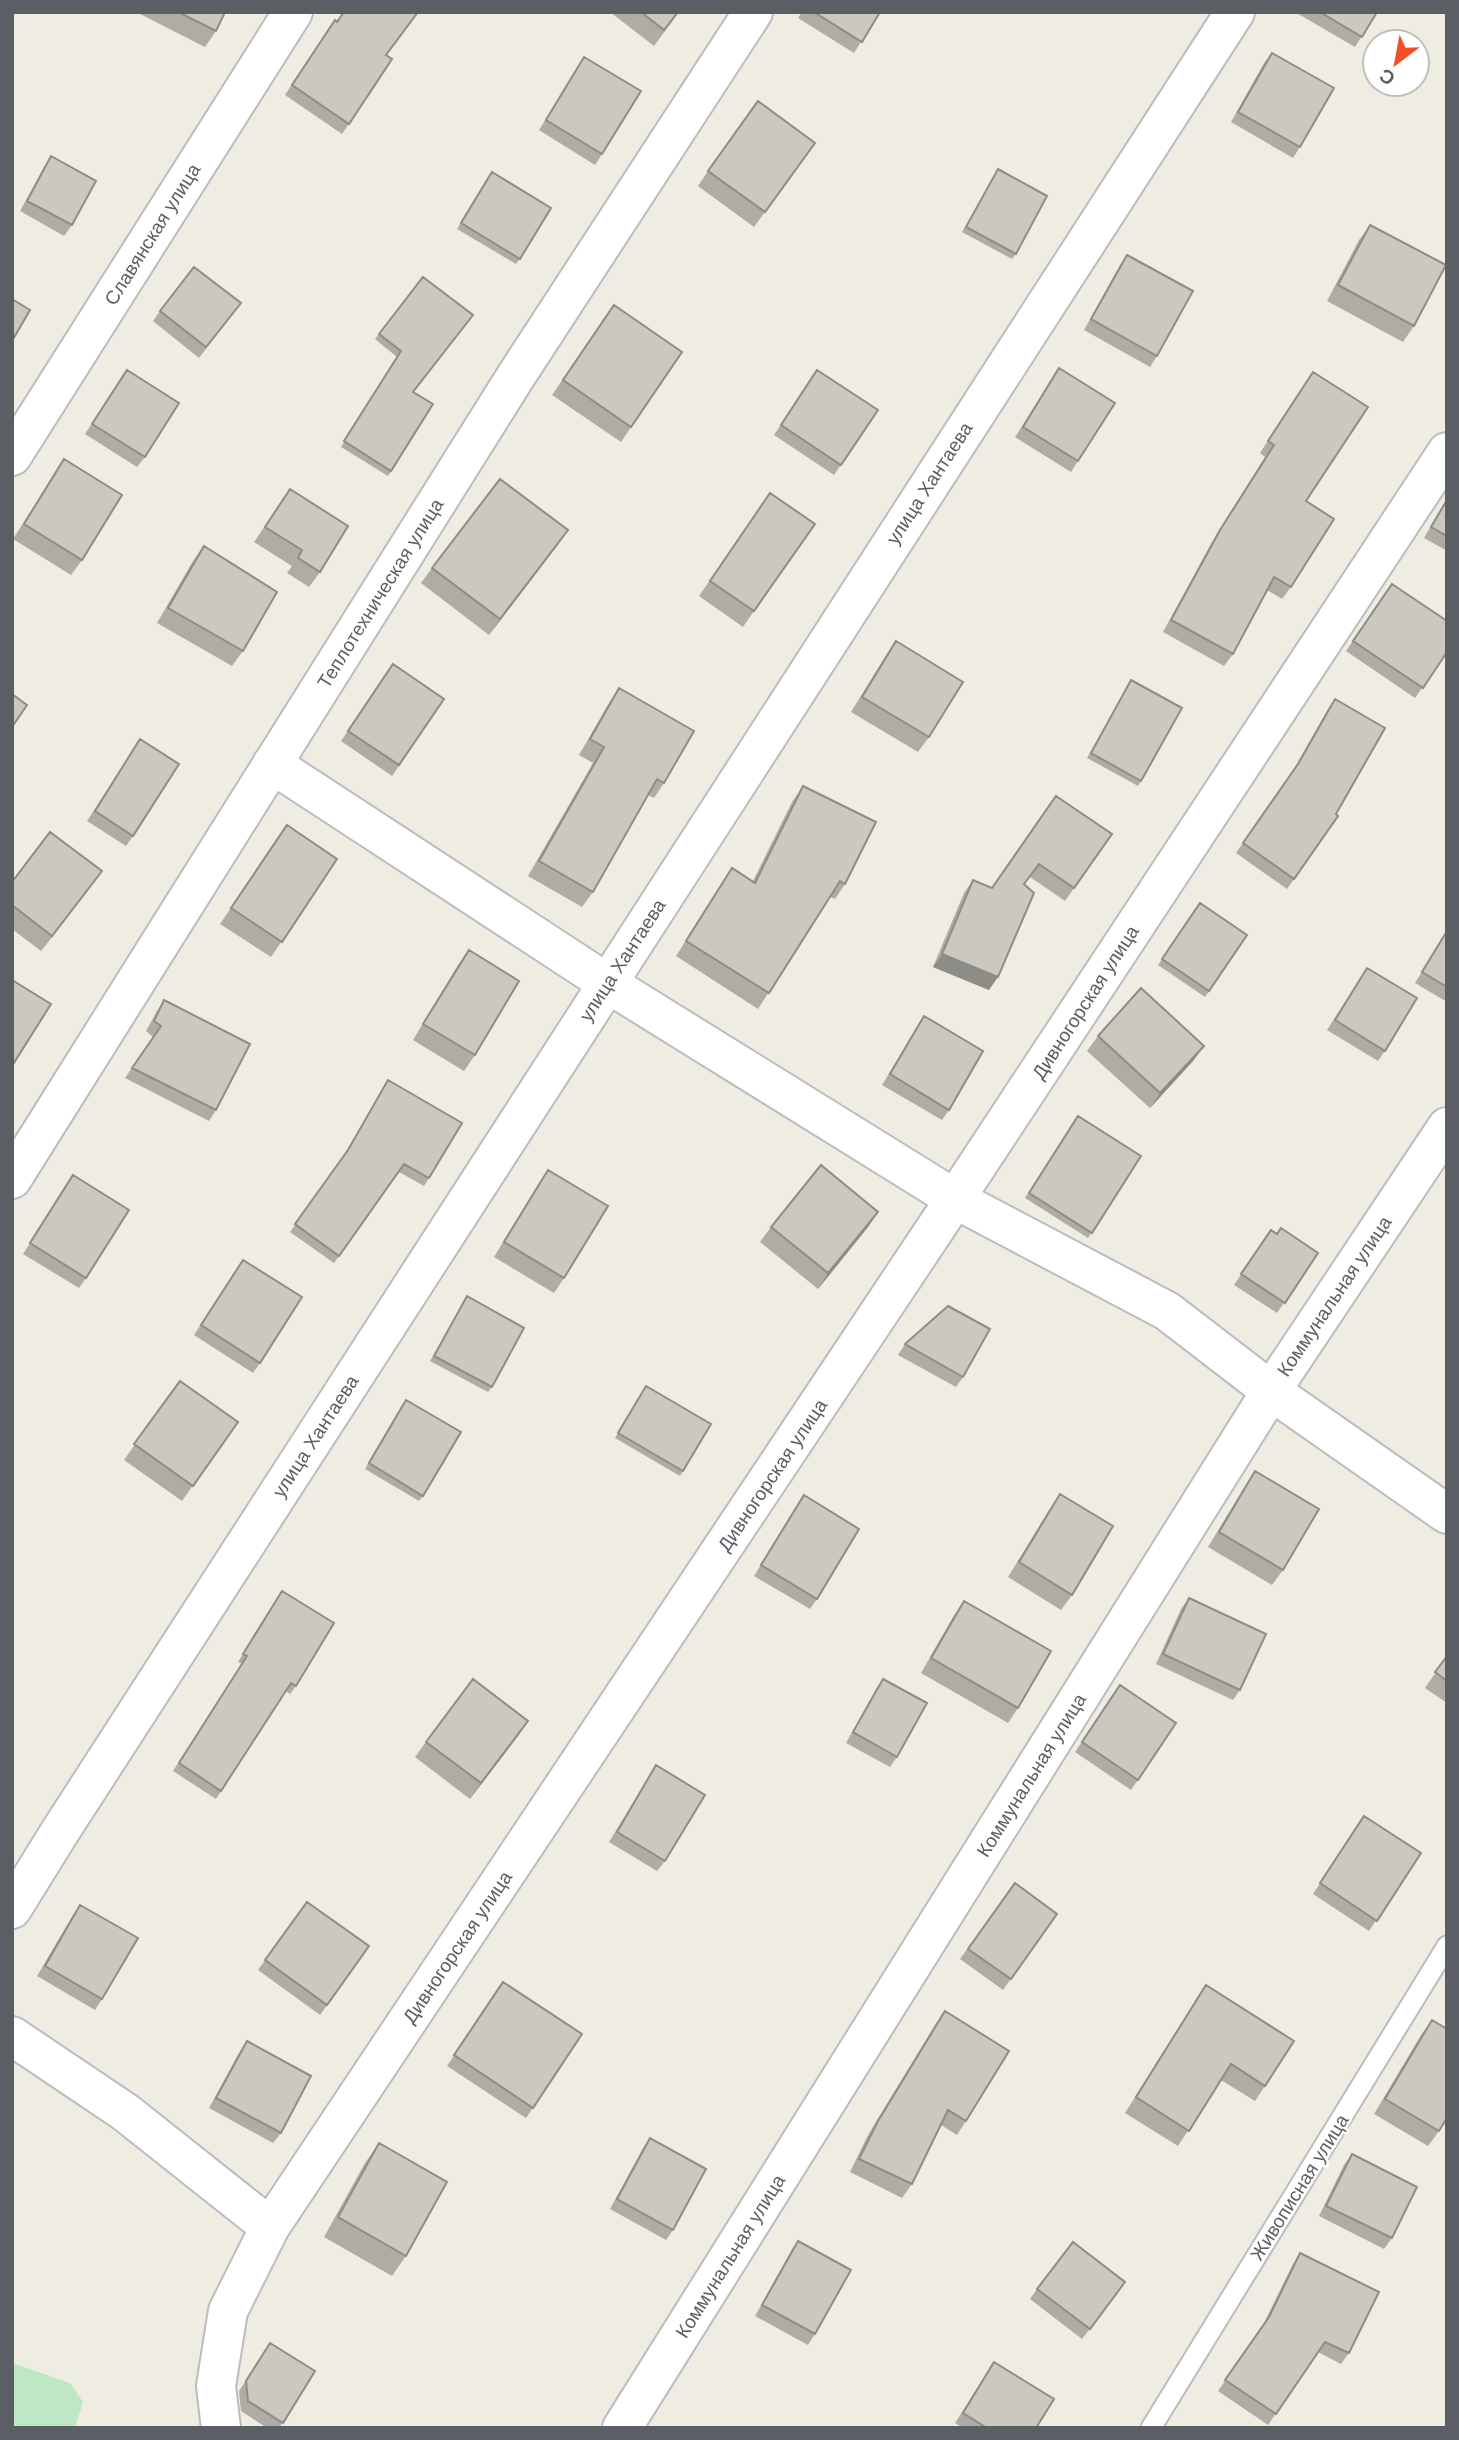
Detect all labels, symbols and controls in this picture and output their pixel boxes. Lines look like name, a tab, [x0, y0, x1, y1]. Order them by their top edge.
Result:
north arrow	[1361, 28, 1431, 98]
text: С	[1376, 64, 1399, 90]
street label: Славянская улица	[100, 159, 205, 309]
street label: улица Хантаева	[882, 418, 977, 548]
street label: Теплотехническая улица	[313, 494, 448, 692]
street label: улица Хантаева	[575, 895, 670, 1025]
street label: Дивногорская улица	[1028, 921, 1143, 1083]
street label: Коммунальная улица	[1273, 1212, 1396, 1380]
street label: улица Хантаева	[268, 1371, 363, 1501]
street label: Дивногорская улица	[714, 1395, 831, 1555]
street label: Коммунальная улица	[973, 1689, 1090, 1861]
street label: Дивногорская улица	[399, 1867, 516, 2027]
street label: Живописная улица	[1246, 2110, 1353, 2264]
street label: Коммунальная улица	[672, 2170, 789, 2342]

